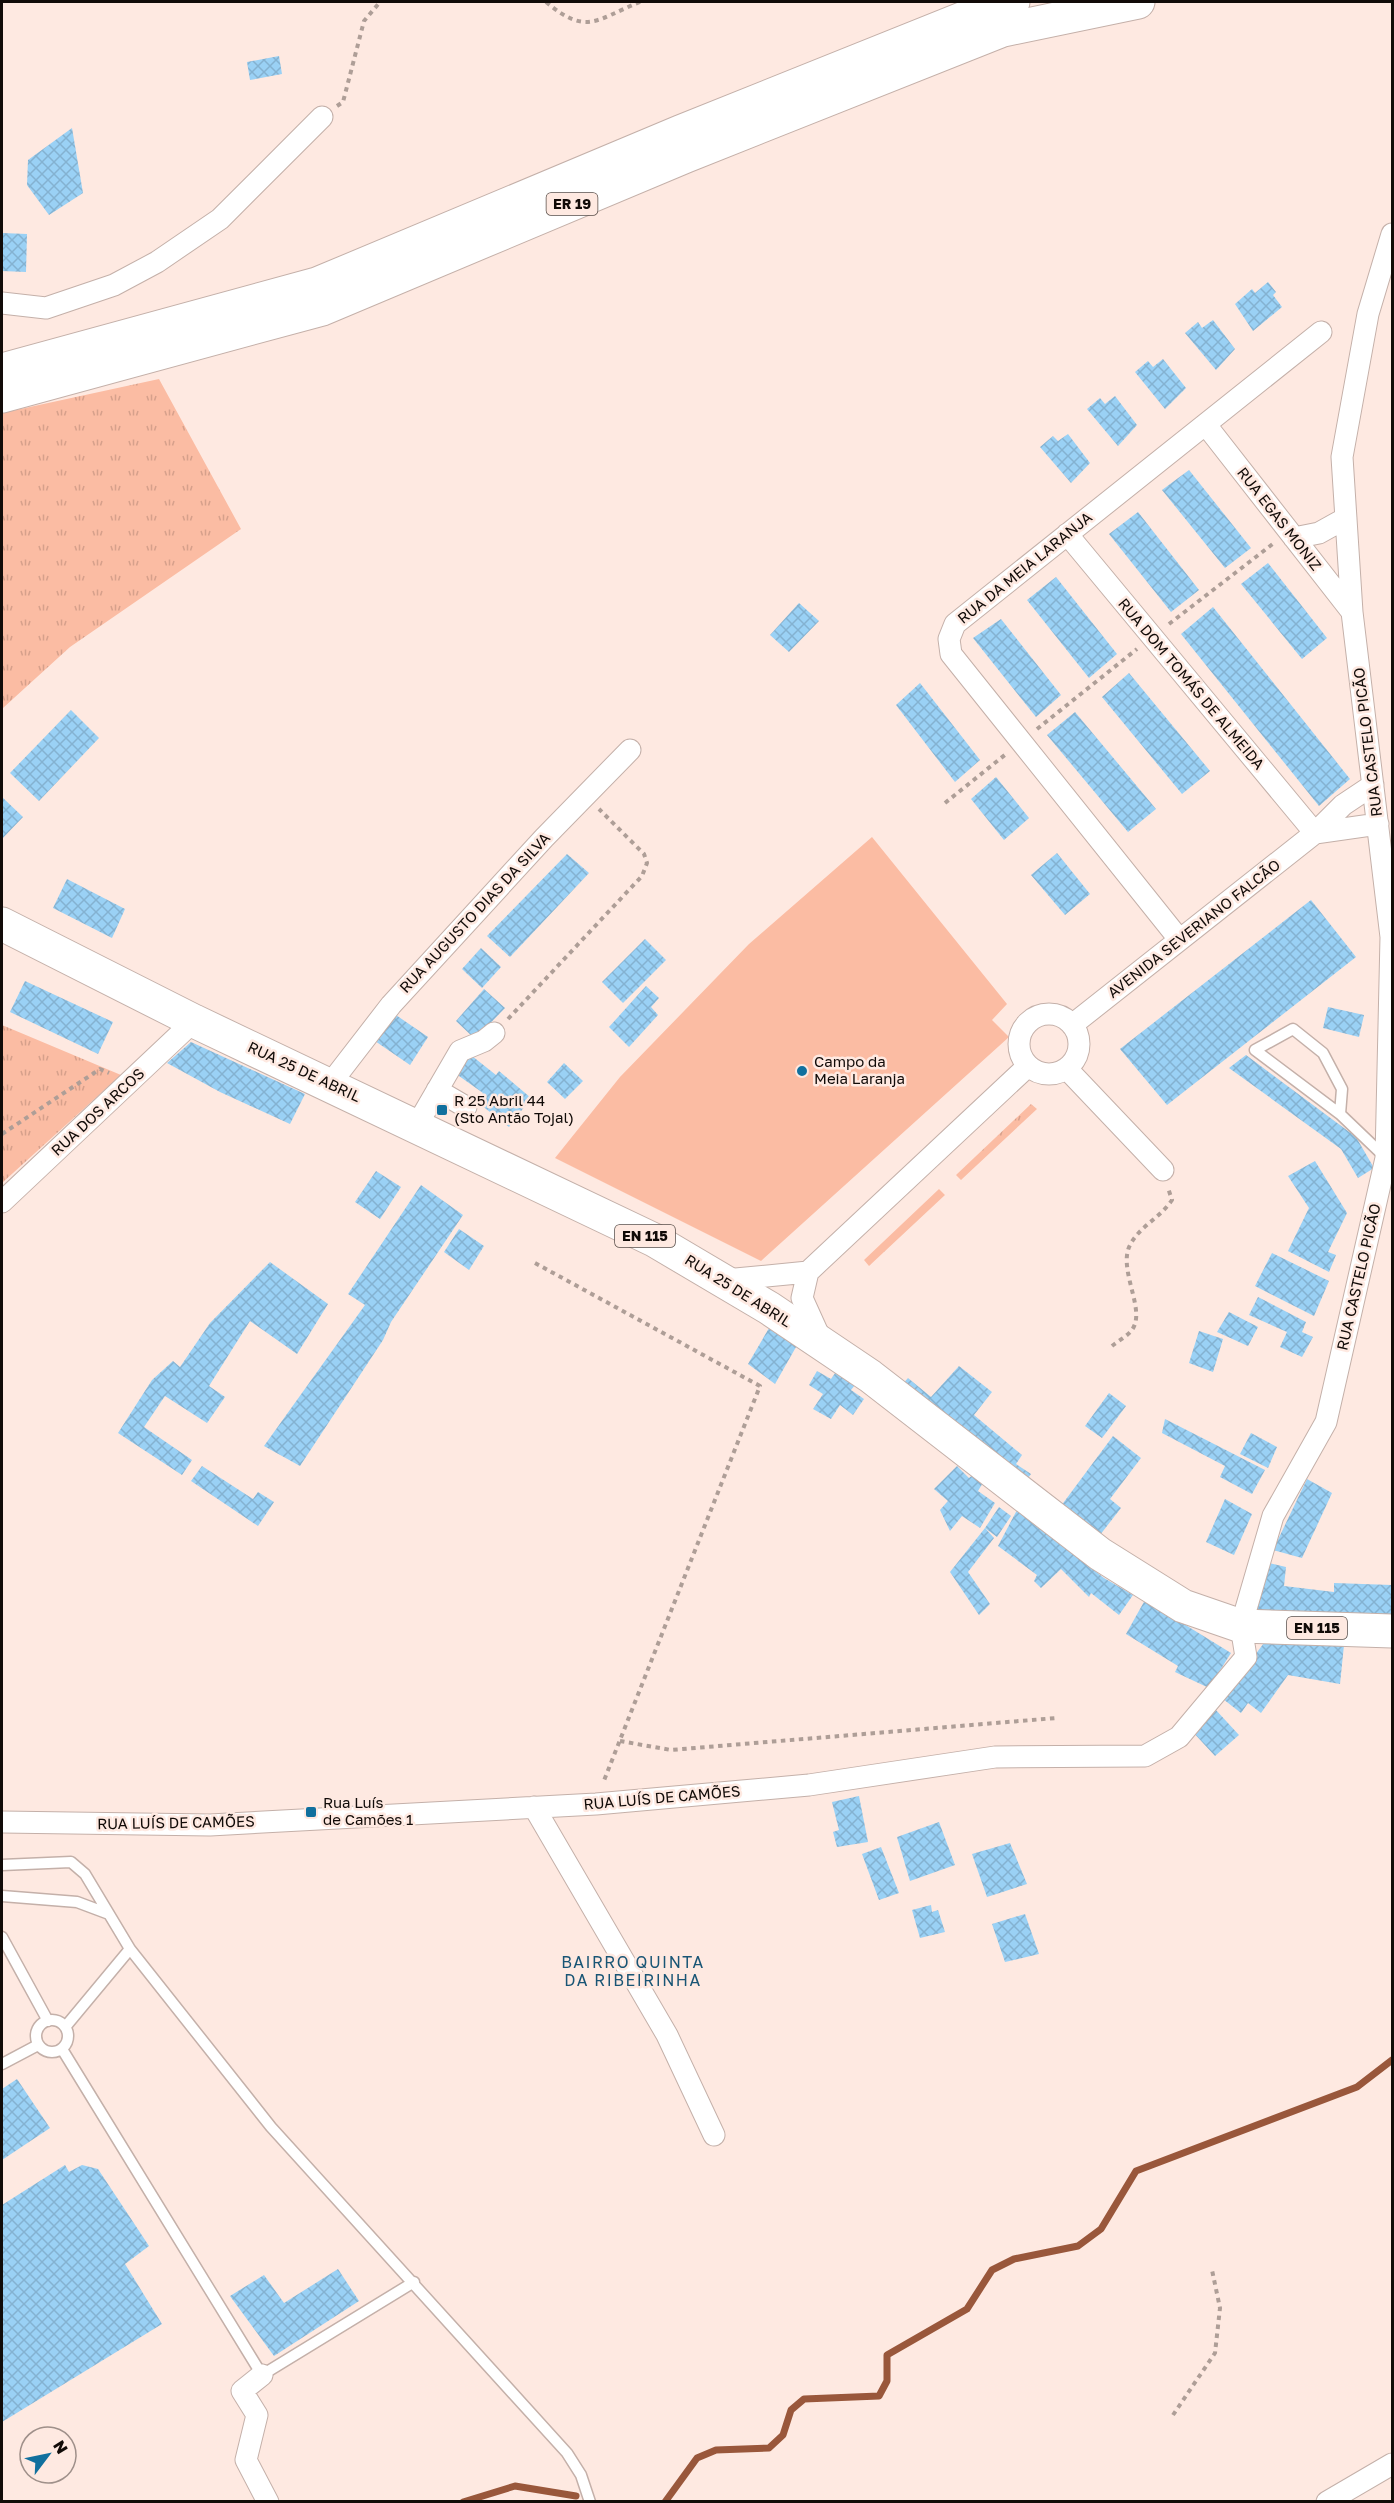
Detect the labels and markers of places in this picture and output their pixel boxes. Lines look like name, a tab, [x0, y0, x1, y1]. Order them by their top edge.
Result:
place label: Campo da Meia Laranja	[814, 1052, 905, 1087]
marker: Campo da Meia Laranja	[795, 1064, 809, 1078]
place label: R 25 Abril 44 (Sto Antão Tojal)	[454, 1091, 574, 1126]
marker: R 25 Abril 44 (Sto Antão Tojal)	[435, 1103, 449, 1117]
place label: Rua Luís de Camões 1	[323, 1793, 413, 1828]
marker: Rua Luís de Camões 1	[304, 1805, 318, 1819]

